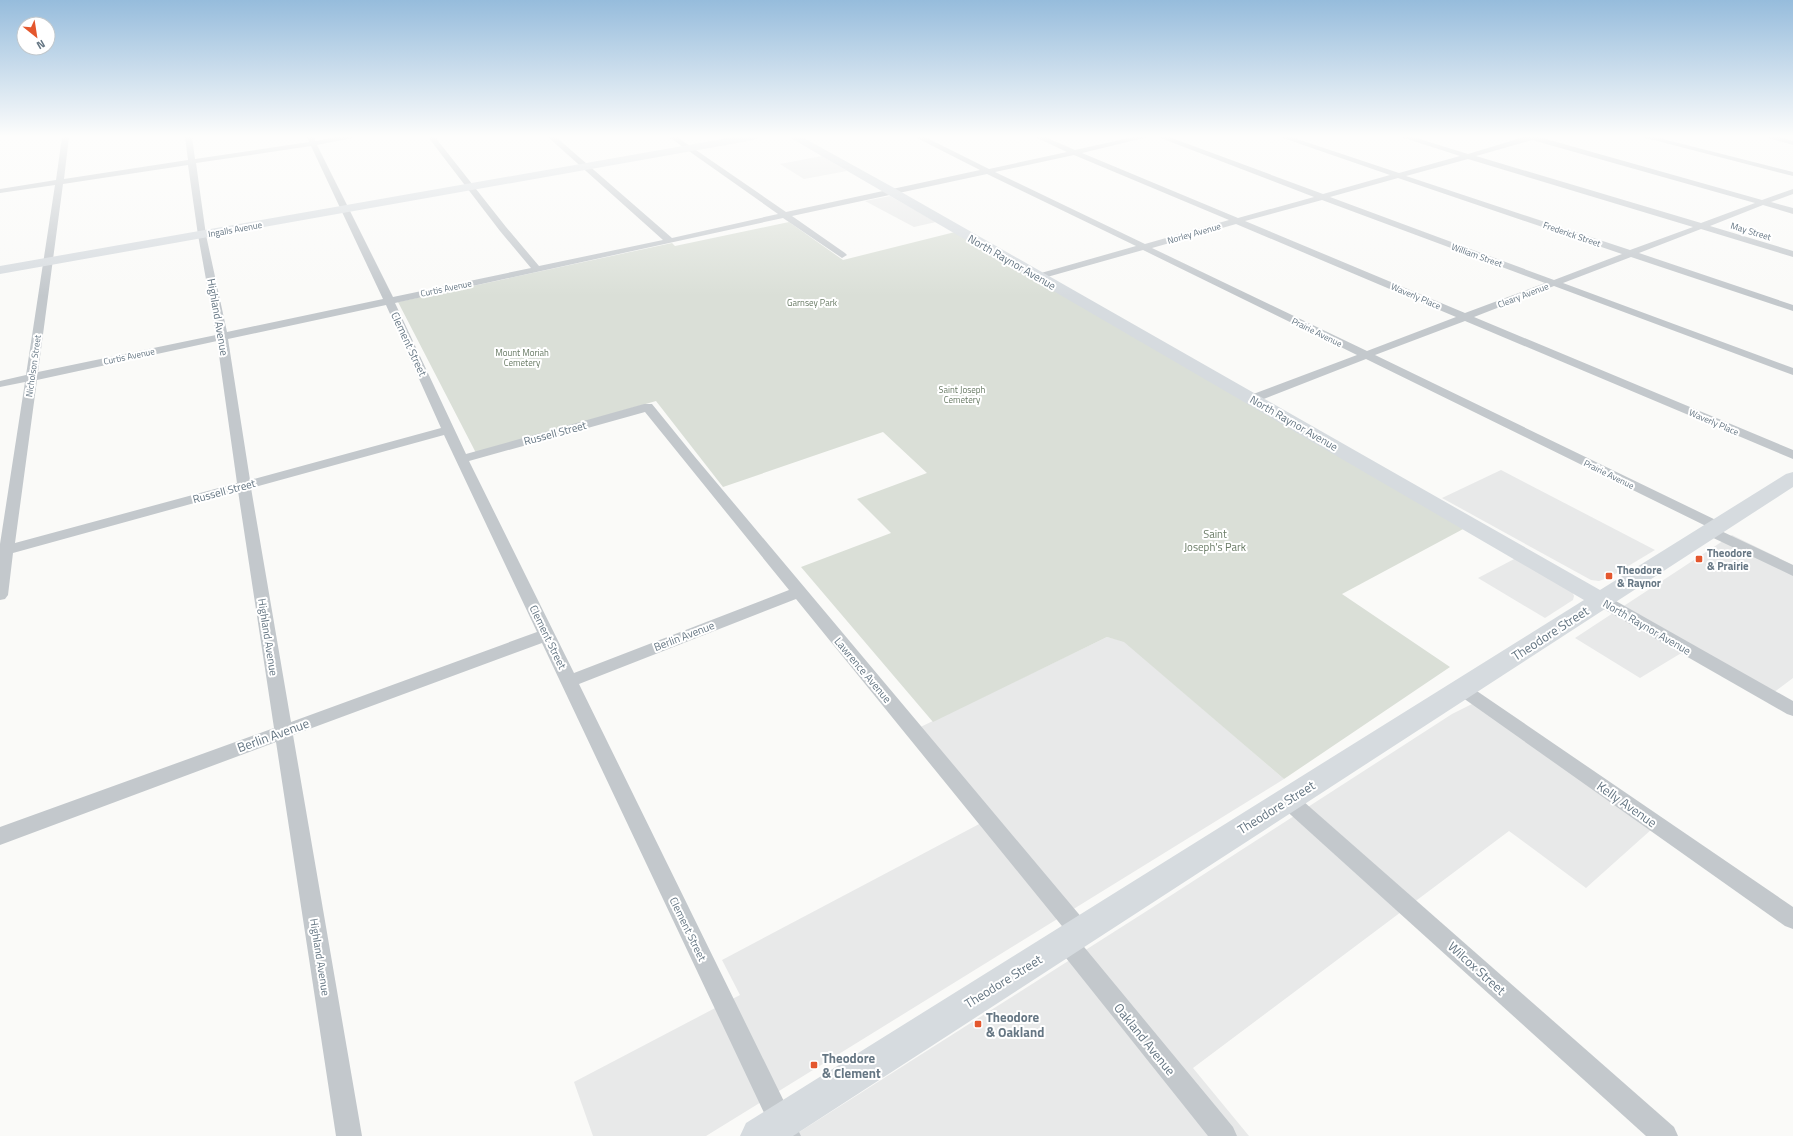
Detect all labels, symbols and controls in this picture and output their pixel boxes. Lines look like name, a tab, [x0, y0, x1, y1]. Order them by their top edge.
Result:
north arrow	[16, 16, 56, 56]
text: N	[34, 36, 48, 53]
street label: Ingalls Avenue	[207, 218, 263, 240]
street label: Frederick Street	[1542, 218, 1603, 250]
street label: Norley Avenue	[1166, 219, 1223, 247]
street label: May Street	[1729, 219, 1774, 244]
street label: North Raynor Avenue	[965, 230, 1059, 294]
street label: William Street	[1450, 240, 1505, 271]
street label: Curtis Avenue	[419, 276, 473, 300]
street label: Highland Avenue	[203, 277, 233, 357]
street label: Cleary Avenue	[1496, 279, 1551, 311]
street label: Waverly Place	[1389, 280, 1443, 313]
park label: Garnsey Park	[787, 296, 838, 309]
street label: Clement Street	[387, 309, 431, 379]
street label: Prairie Avenue	[1290, 314, 1345, 350]
street label: Nicholson Street	[22, 333, 44, 398]
street label: Curtis Avenue	[102, 344, 156, 368]
park label: Mount Moriah Cemetery	[495, 346, 549, 369]
park label: Saint Joseph Cemetery	[939, 383, 986, 406]
street label: North Raynor Avenue	[1247, 391, 1341, 455]
street label: Waverly Place	[1687, 406, 1741, 439]
street label: Russell Street	[522, 417, 588, 449]
street label: Prairie Avenue	[1582, 456, 1637, 492]
street label: Russell Street	[191, 475, 257, 507]
park label: Saint Joseph's Park	[1184, 526, 1247, 555]
place label: Theodore & Prairie	[1707, 545, 1752, 574]
marker: Theodore & Prairie	[1694, 554, 1704, 564]
place label: Theodore & Raynor	[1617, 562, 1662, 591]
marker: Theodore & Raynor	[1604, 571, 1614, 581]
street label: North Raynor Avenue	[1600, 595, 1694, 659]
street label: Highland Avenue	[254, 597, 282, 677]
street label: Theodore Street	[1508, 600, 1593, 665]
street label: Clement Street	[526, 602, 570, 672]
street label: Berlin Avenue	[651, 617, 717, 655]
street label: Lawrence Avenue	[831, 634, 896, 707]
street label: Berlin Avenue	[234, 713, 312, 757]
street label: Theodore Street	[1233, 775, 1319, 839]
street label: Kelly Avenue	[1593, 776, 1661, 832]
street label: Clement Street	[666, 894, 710, 964]
street label: Highland Avenue	[306, 917, 334, 997]
street label: Wilcox Street	[1444, 937, 1511, 1000]
street label: Theodore Street	[960, 949, 1046, 1013]
street label: Oakland Avenue	[1109, 998, 1181, 1080]
place label: Theodore & Oakland	[986, 1007, 1044, 1042]
marker: Theodore & Oakland	[973, 1019, 983, 1029]
place label: Theodore & Clement	[822, 1048, 881, 1083]
marker: Theodore & Clement	[809, 1060, 819, 1070]

